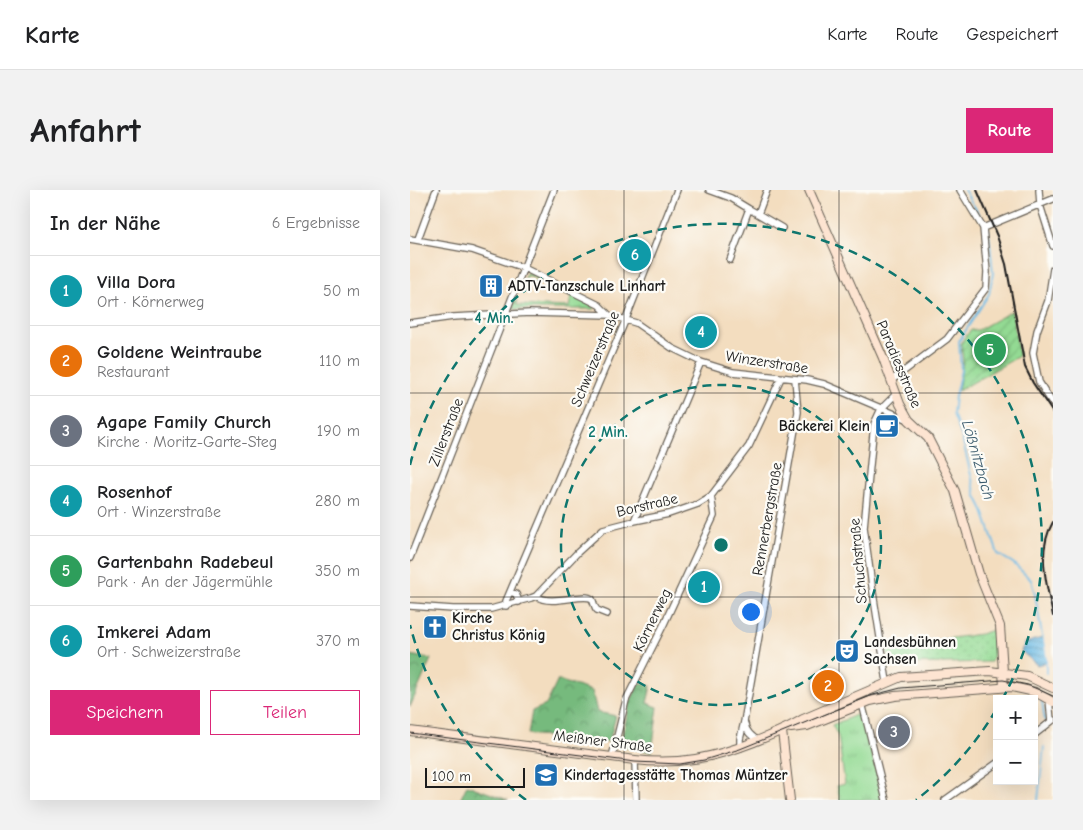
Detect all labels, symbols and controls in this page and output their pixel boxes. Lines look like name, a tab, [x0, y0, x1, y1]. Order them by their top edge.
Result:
text: Karte	[25, 21, 79, 49]
text: Karte	[827, 24, 867, 45]
text: Route	[895, 24, 938, 45]
text: Gespeichert	[966, 24, 1058, 45]
button: Route	[966, 108, 1053, 153]
text: Anfahrt	[30, 110, 141, 151]
text: In der Nähe	[50, 211, 160, 235]
text: 6 Ergebnisse	[272, 214, 360, 232]
pin: 6	[619, 236, 651, 274]
text: Villa Dora	[97, 271, 176, 293]
building icon: ADTV-Tanzschule Linhart	[478, 273, 504, 299]
place label: ADTV-Tanzschule Linhart	[508, 277, 667, 295]
text: 1	[63, 282, 69, 300]
text: 50 m	[323, 282, 360, 300]
text: Ort · Körnerweg	[97, 293, 205, 311]
street label: Schweizerstraße	[567, 308, 623, 410]
text: 4 Min.	[475, 309, 514, 327]
pin: 4	[685, 313, 717, 351]
street label: Paradiesstraße	[872, 318, 926, 411]
pin: 5	[974, 331, 1006, 369]
text: Goldene Weintraube	[97, 341, 262, 363]
street label: Winzerstraße	[724, 347, 810, 378]
text: 2	[62, 352, 70, 370]
text: 110 m	[319, 352, 360, 370]
text: Restaurant	[97, 363, 169, 381]
street label: Zillerstraße	[425, 395, 467, 469]
text: Agape Family Church	[97, 411, 271, 433]
cafe icon: Bäckerei Klein	[874, 413, 900, 439]
place label: Bäckerei Klein	[779, 417, 870, 435]
water label: Lößnitzbach	[958, 418, 998, 502]
text: 3	[62, 422, 70, 440]
text: 190 m	[317, 422, 360, 440]
text: 2 Min.	[588, 423, 628, 441]
text: Kirche · Moritz-Garte-Steg	[97, 433, 277, 451]
street label: Rennerbergstraße	[748, 460, 786, 577]
text: Rosenhof	[97, 481, 171, 503]
street label: Borstraße	[615, 489, 680, 521]
text: 4	[62, 492, 70, 510]
text: 280 m	[315, 492, 360, 510]
text: Ort · Winzerstraße	[97, 503, 221, 521]
street label: Schuchstraße	[845, 517, 871, 605]
centre of rings	[712, 536, 730, 554]
text: Gartenbahn Radebeul	[97, 551, 274, 573]
text: 5	[62, 562, 70, 580]
text: 350 m	[315, 562, 360, 580]
pin: 1	[688, 568, 720, 606]
text: Park · An der Jägermühle	[97, 573, 273, 591]
street label: Körnerweg	[629, 585, 675, 655]
your location	[738, 599, 764, 625]
place label: Kirche Christus König	[452, 609, 546, 644]
church icon: Kirche Christus König	[422, 614, 448, 640]
text: Imkerei Adam	[97, 621, 211, 643]
text: 6	[62, 632, 70, 650]
text: 370 m	[316, 632, 360, 650]
place label: Landesbühnen Sachsen	[864, 633, 956, 668]
theatre icon: Landesbühnen Sachsen	[834, 638, 860, 664]
text: Ort · Schweizerstraße	[97, 643, 241, 661]
pin: 2	[812, 667, 844, 705]
button: Speichern	[50, 690, 200, 735]
button: Teilen	[210, 690, 360, 735]
map controls	[993, 695, 1038, 785]
button: +	[993, 695, 1038, 740]
pin: 3	[878, 713, 910, 751]
street label: Meißner Straße	[553, 726, 654, 756]
button: −	[993, 740, 1038, 785]
school or university icon: Kindertagesstätte Thomas Müntzer	[533, 762, 559, 788]
scale bar	[425, 765, 525, 788]
place label: Kindertagesstätte Thomas Müntzer	[564, 766, 788, 784]
text: 100 m	[432, 768, 471, 785]

